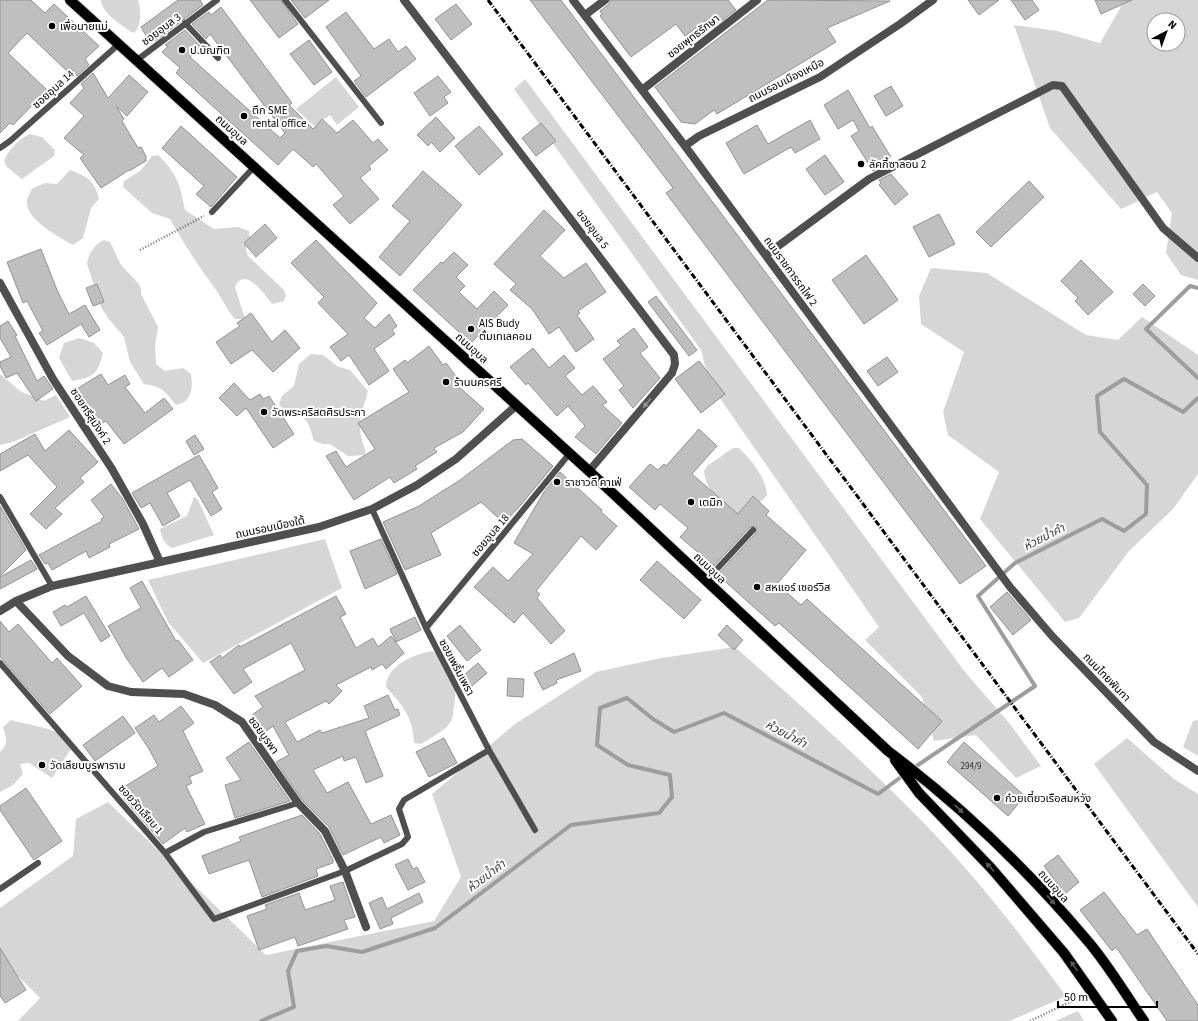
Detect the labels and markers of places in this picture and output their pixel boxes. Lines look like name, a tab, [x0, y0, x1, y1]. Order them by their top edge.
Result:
place label: เพื่อนายแม่	[60, 18, 108, 34]
marker: เพื่อนายแม่	[47, 21, 57, 31]
place label: ป.บัณฑิต	[190, 43, 230, 58]
marker: ป.บัณฑิต	[177, 45, 187, 55]
place label: ตึก SME rental office	[252, 103, 307, 131]
marker: ตึก SME rental office	[239, 111, 249, 121]
place label: ลัคกี้ซาลอน 2	[869, 156, 926, 172]
marker: ลัคกี้ซาลอน 2	[856, 159, 866, 169]
place label: AIS Budy ตั้มเทเลคอม	[479, 316, 532, 344]
marker: AIS Budy ตั้มเทเลคอม	[466, 324, 476, 334]
place label: ร้านนครศรี	[454, 375, 502, 390]
marker: ร้านนครศรี	[441, 377, 451, 387]
place label: วัดพระคริสตศิรประภา	[272, 405, 365, 420]
marker: วัดพระคริสตศิรประภา	[259, 407, 269, 417]
place label: ราชาวดี คาเฟ่	[565, 475, 622, 490]
marker: ราชาวดี คาเฟ่	[552, 477, 562, 487]
place label: เตมิก	[699, 495, 723, 510]
marker: เตมิก	[686, 497, 696, 507]
place label: สหแอร์ เซอร์วิส	[765, 580, 830, 595]
marker: สหแอร์ เซอร์วิส	[752, 582, 762, 592]
place label: วัดเลียบบูรพาราม	[50, 758, 126, 773]
marker: วัดเลียบบูรพาราม	[37, 760, 47, 770]
place label: ก๋วยเตี๋ยวเรือสมหวัง	[1005, 790, 1091, 806]
marker: ก๋วยเตี๋ยวเรือสมหวัง	[992, 793, 1002, 803]

